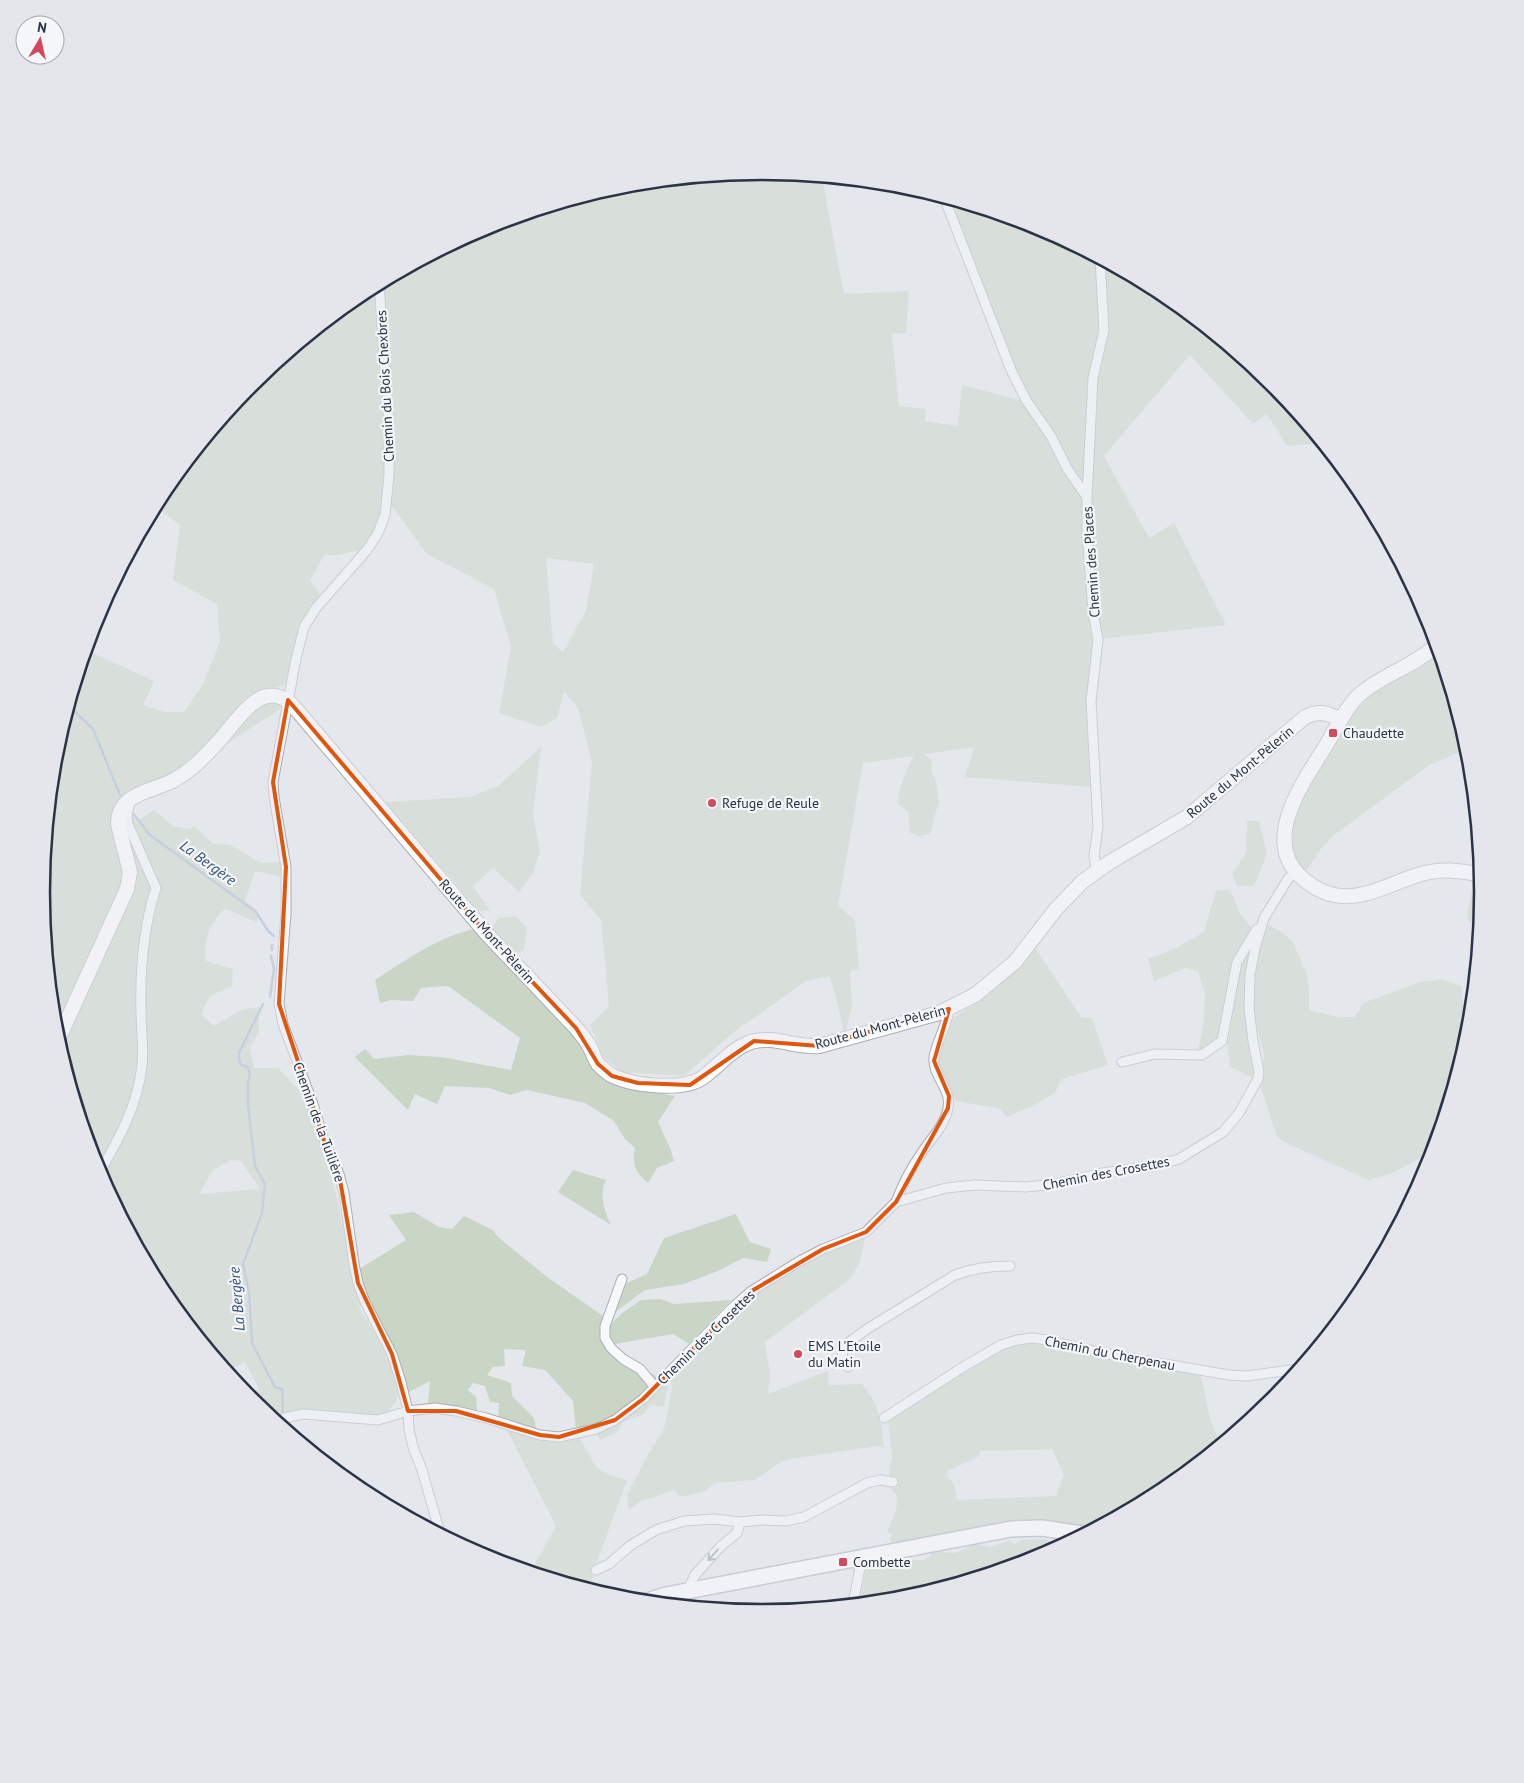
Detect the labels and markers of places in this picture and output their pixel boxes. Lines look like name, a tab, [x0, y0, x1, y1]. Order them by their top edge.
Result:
place label: Chaudette	[1343, 724, 1404, 742]
marker: Chaudette	[1327, 727, 1339, 739]
place label: Refuge de Reule	[722, 794, 819, 812]
marker: Refuge de Reule	[706, 797, 718, 809]
place label: EMS L'Etoile du Matin	[808, 1337, 881, 1371]
marker: EMS L'Etoile du Matin	[792, 1348, 804, 1360]
place label: Combette	[853, 1553, 911, 1571]
marker: Combette	[837, 1556, 849, 1568]

